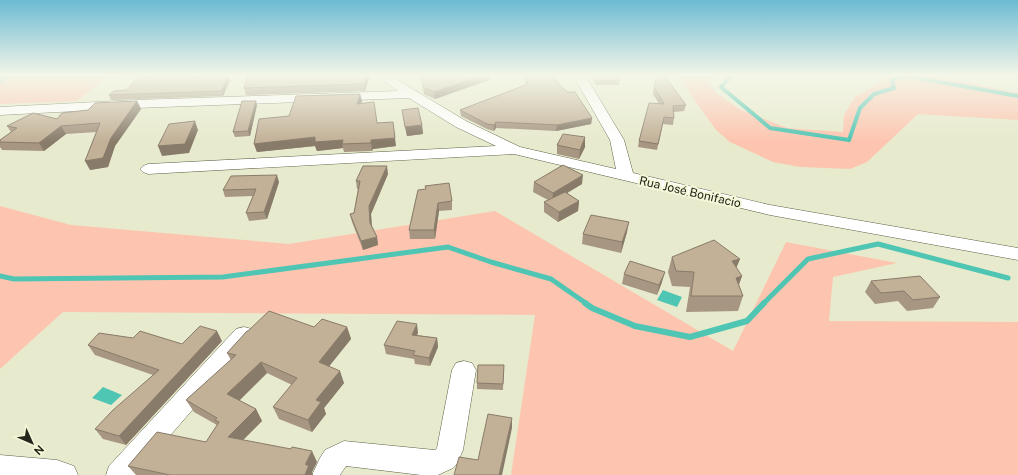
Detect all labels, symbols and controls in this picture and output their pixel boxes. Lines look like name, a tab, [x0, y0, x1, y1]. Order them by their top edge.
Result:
street label: Rua José Bonifacio	[638, 173, 742, 211]
north arrow	[12, 423, 52, 463]
text: N	[32, 443, 46, 457]

